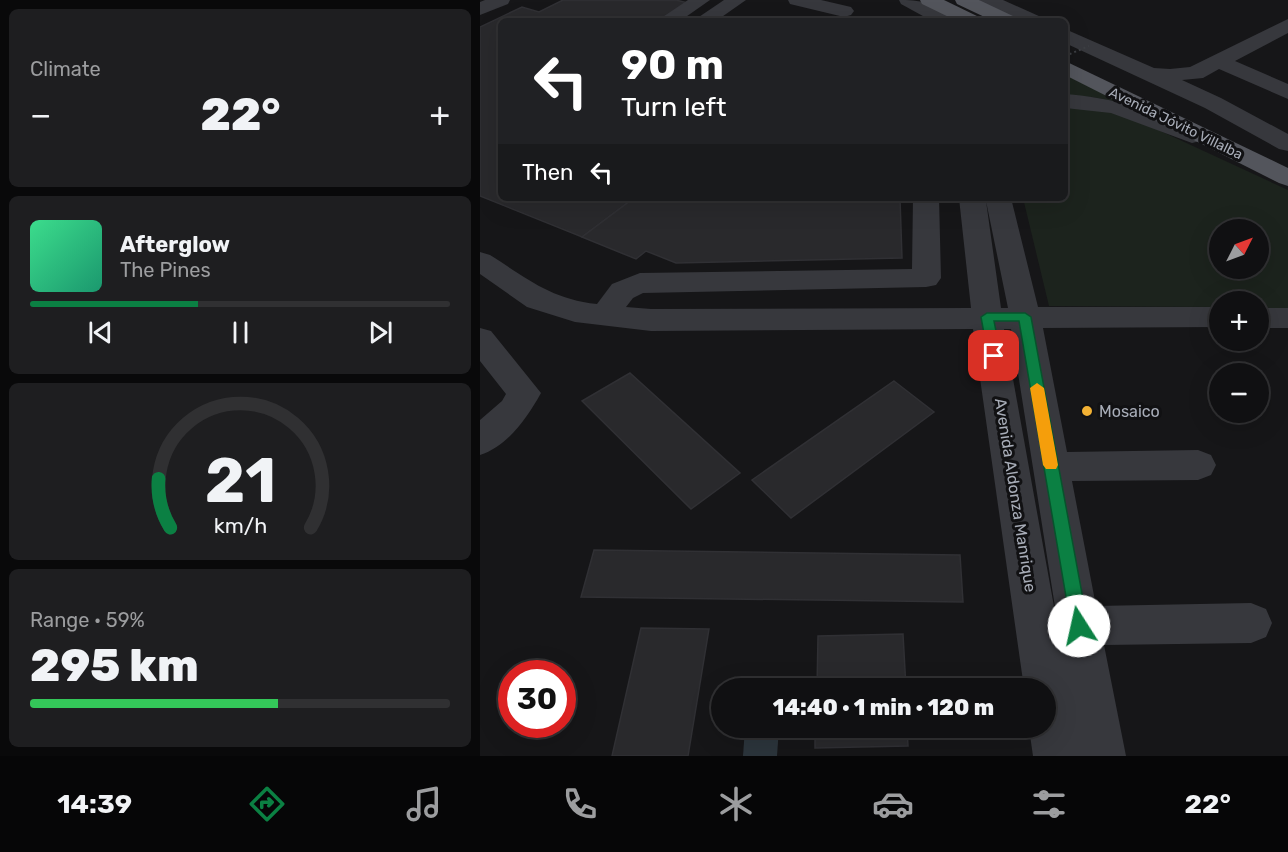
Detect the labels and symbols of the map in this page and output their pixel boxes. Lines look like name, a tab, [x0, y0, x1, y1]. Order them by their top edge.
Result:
street label: Avenida Jóvito Villalba	[1106, 84, 1245, 163]
north arrow	[1209, 219, 1269, 279]
pin	[968, 330, 1019, 381]
street label: Avenida Aldonza Manrique	[991, 397, 1040, 594]
place label: Mosaico	[1099, 402, 1160, 421]
marker: Mosaico	[1080, 404, 1094, 418]
position arrow	[1047, 594, 1111, 658]
speed limit sign: 30	[498, 660, 576, 738]

